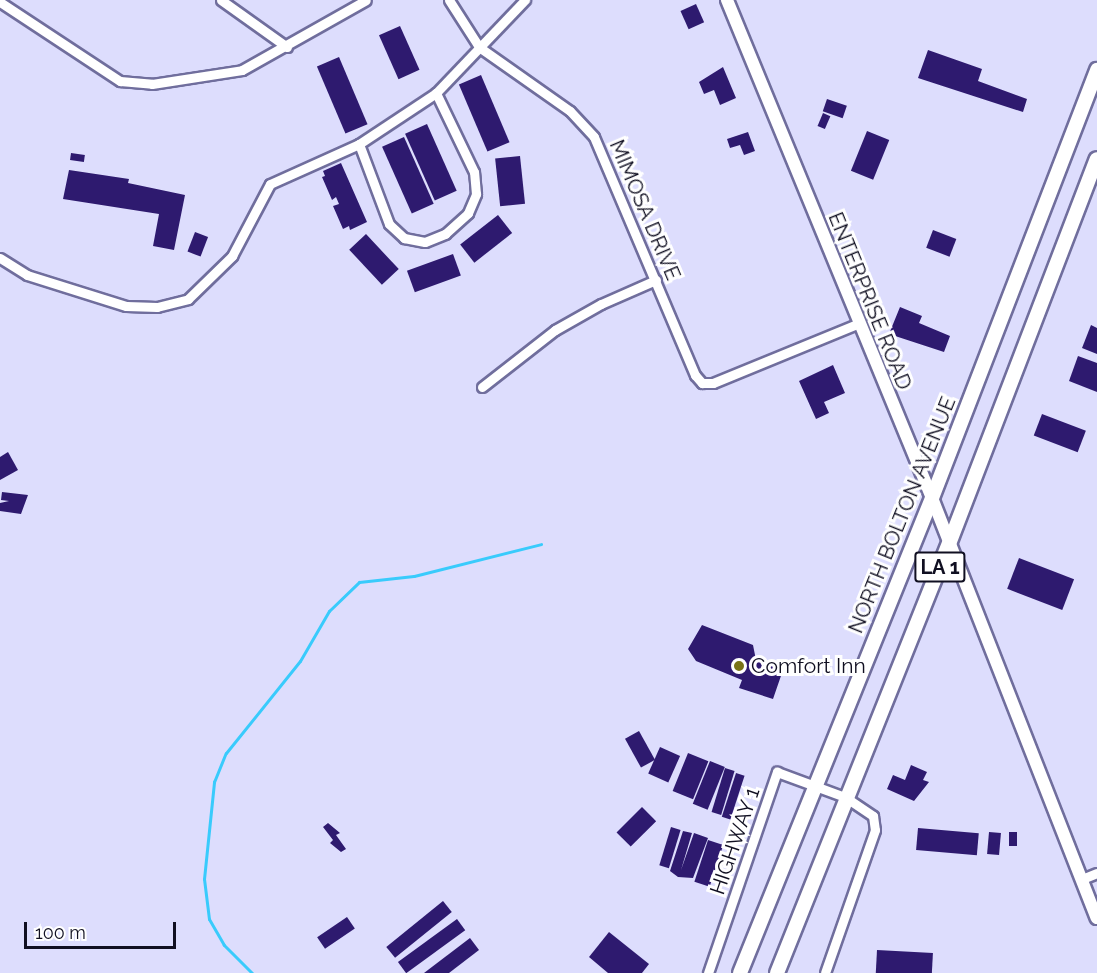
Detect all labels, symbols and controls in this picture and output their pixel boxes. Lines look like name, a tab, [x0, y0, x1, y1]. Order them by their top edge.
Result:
street label: MIMOSA DRIVE	[604, 136, 686, 284]
street label: ENTERPRISE ROAD	[823, 209, 917, 393]
street label: NORTH BOLTON AVENUE	[843, 393, 961, 637]
road number: LA 1	[913, 550, 967, 584]
place label: Comfort Inn	[751, 653, 866, 679]
marker: Comfort Inn	[732, 659, 746, 673]
street label: HIGHWAY 1	[705, 784, 765, 898]
scale bar	[27, 910, 178, 948]
text: 100 m	[35, 922, 86, 943]

